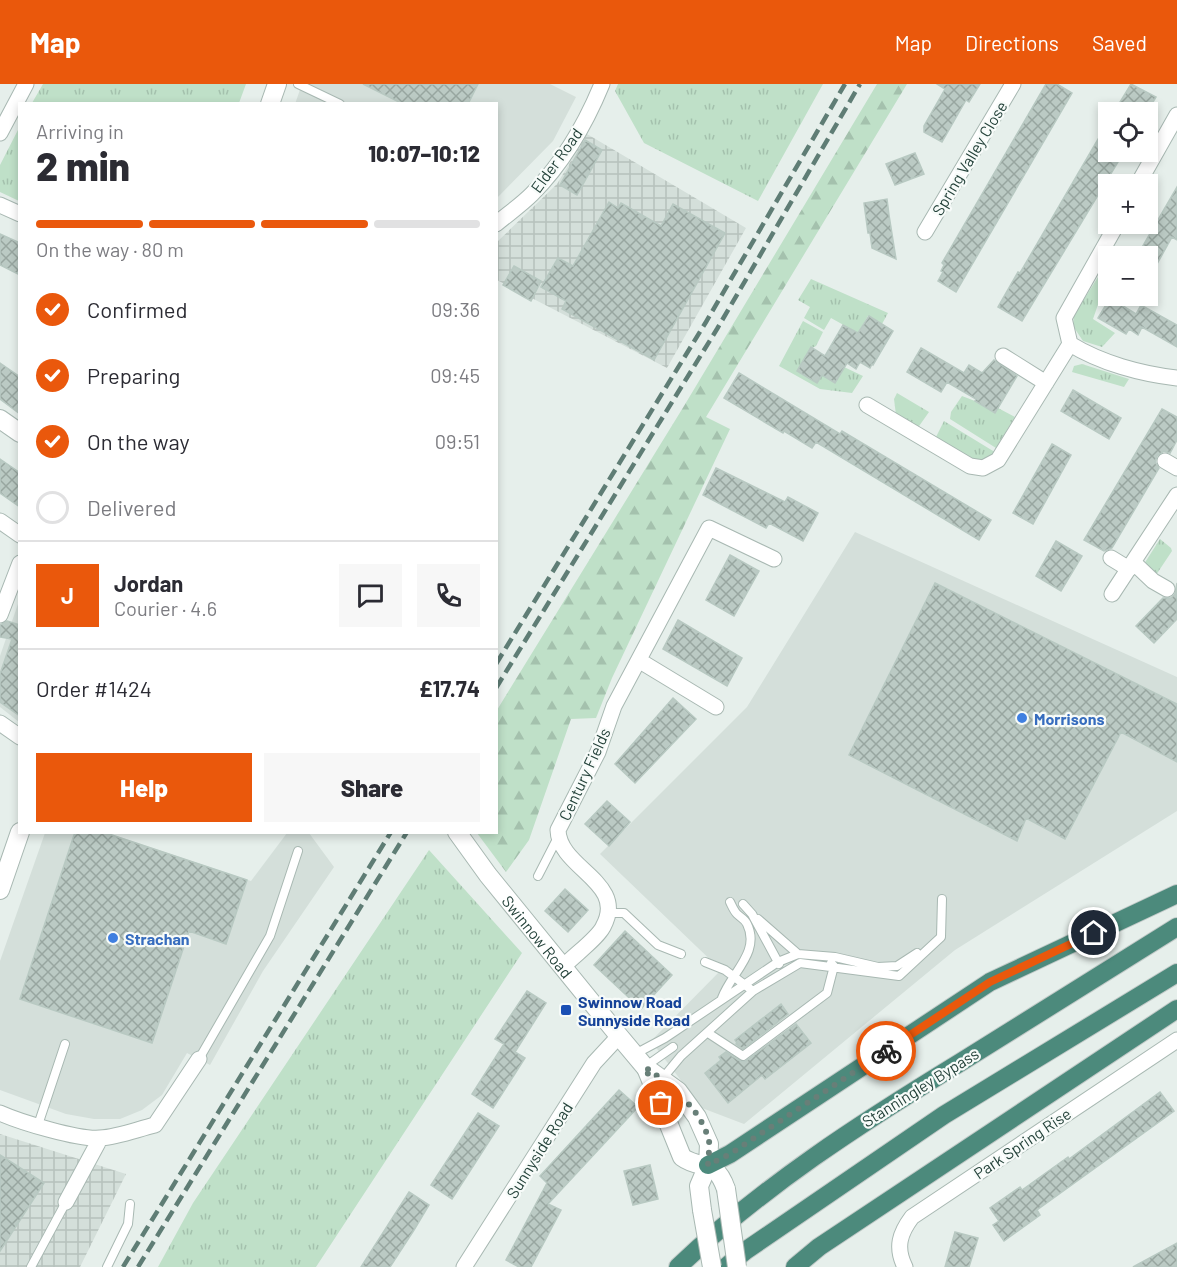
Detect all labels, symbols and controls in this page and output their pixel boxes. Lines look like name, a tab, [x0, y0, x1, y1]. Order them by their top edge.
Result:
text: Map	[30, 25, 81, 59]
text: Map	[895, 30, 932, 55]
text: Directions	[965, 30, 1059, 55]
text: Saved	[1092, 30, 1147, 55]
street label: Spring Valley Close	[927, 97, 1011, 219]
map controls	[1098, 102, 1158, 306]
button: locate	[1098, 102, 1158, 162]
text: Arriving in	[36, 119, 124, 143]
street label: Elder Road	[526, 124, 586, 196]
text: 10:07–10:12	[368, 140, 480, 166]
text: 2 min	[36, 142, 130, 189]
button: +	[1098, 174, 1158, 234]
text: On the way · 80 m	[36, 237, 184, 261]
button: −	[1098, 246, 1158, 306]
icon: check	[36, 293, 69, 326]
text: Confirmed	[87, 296, 187, 322]
text: 09:36	[431, 297, 480, 321]
icon: check	[36, 359, 69, 392]
text: Preparing	[87, 362, 180, 388]
text: 09:45	[430, 363, 480, 387]
icon: check	[36, 425, 69, 458]
text: On the way	[87, 428, 190, 454]
text: 09:51	[435, 429, 480, 453]
text: Delivered	[87, 494, 176, 520]
button: chat	[339, 564, 402, 627]
button: phone	[417, 564, 480, 627]
text: Jordan	[114, 570, 183, 596]
text: J	[61, 582, 74, 608]
text: Courier · 4.6	[114, 596, 217, 620]
text: Order #1424	[36, 675, 152, 701]
text: £17.74	[419, 675, 480, 701]
place label: Morrisons	[1034, 709, 1104, 728]
marker: Morrisons	[1015, 711, 1029, 725]
street label: Century Fields	[554, 725, 614, 823]
button: Help	[36, 753, 252, 822]
button: Share	[264, 753, 480, 822]
street label: Swinnow Road	[499, 891, 577, 981]
pin	[1068, 907, 1119, 958]
icon: home	[1077, 916, 1110, 949]
place label: Strachan	[125, 929, 190, 948]
marker: Strachan	[106, 931, 120, 945]
place label: Swinnow Road Sunnyside Road	[578, 992, 690, 1029]
marker: Swinnow Road Sunnyside Road	[559, 1003, 573, 1017]
courier	[856, 1021, 916, 1081]
icon: bike	[870, 1035, 903, 1068]
street label: Stanningley Bypass	[858, 1043, 982, 1131]
pin	[635, 1077, 686, 1128]
icon: bag	[644, 1086, 677, 1119]
street label: Sunnyside Road	[502, 1099, 576, 1201]
street label: Park Spring Rise	[970, 1103, 1074, 1183]

